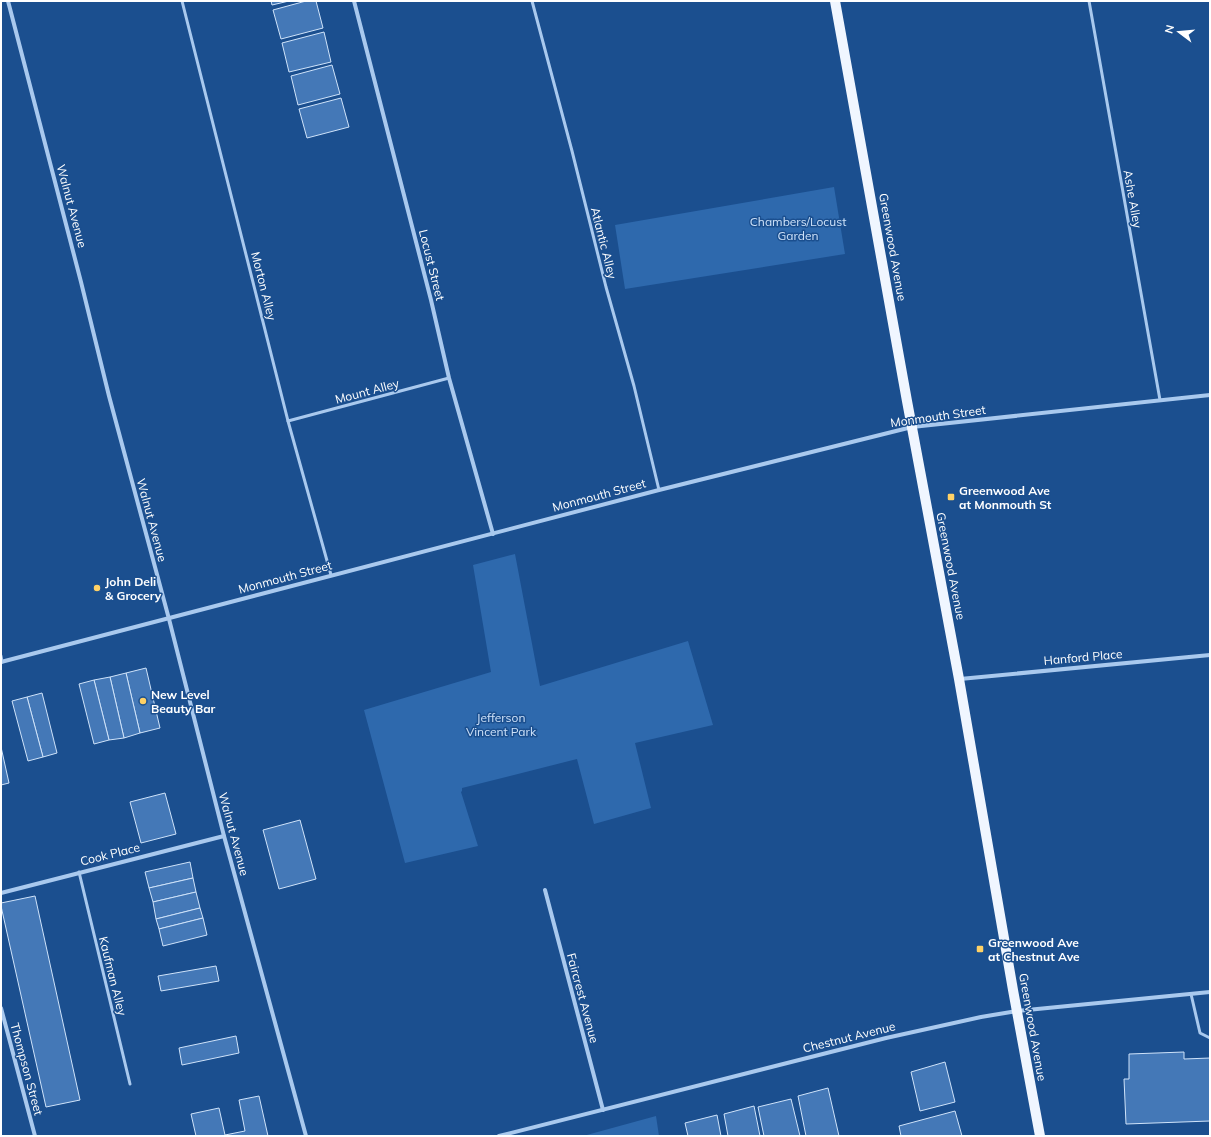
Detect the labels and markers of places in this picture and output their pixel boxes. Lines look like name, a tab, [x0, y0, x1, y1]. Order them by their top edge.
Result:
place label: Greenwood Ave at Monmouth St	[959, 483, 1052, 512]
marker: Greenwood Ave at Monmouth St	[946, 492, 956, 502]
place label: John Deli & Grocery	[105, 574, 162, 603]
marker: John Deli & Grocery	[92, 583, 102, 593]
place label: New Level Beauty Bar	[151, 687, 216, 716]
marker: New Level Beauty Bar	[138, 696, 148, 706]
place label: Greenwood Ave at Chestnut Ave	[988, 935, 1080, 964]
marker: Greenwood Ave at Chestnut Ave	[975, 944, 985, 954]

